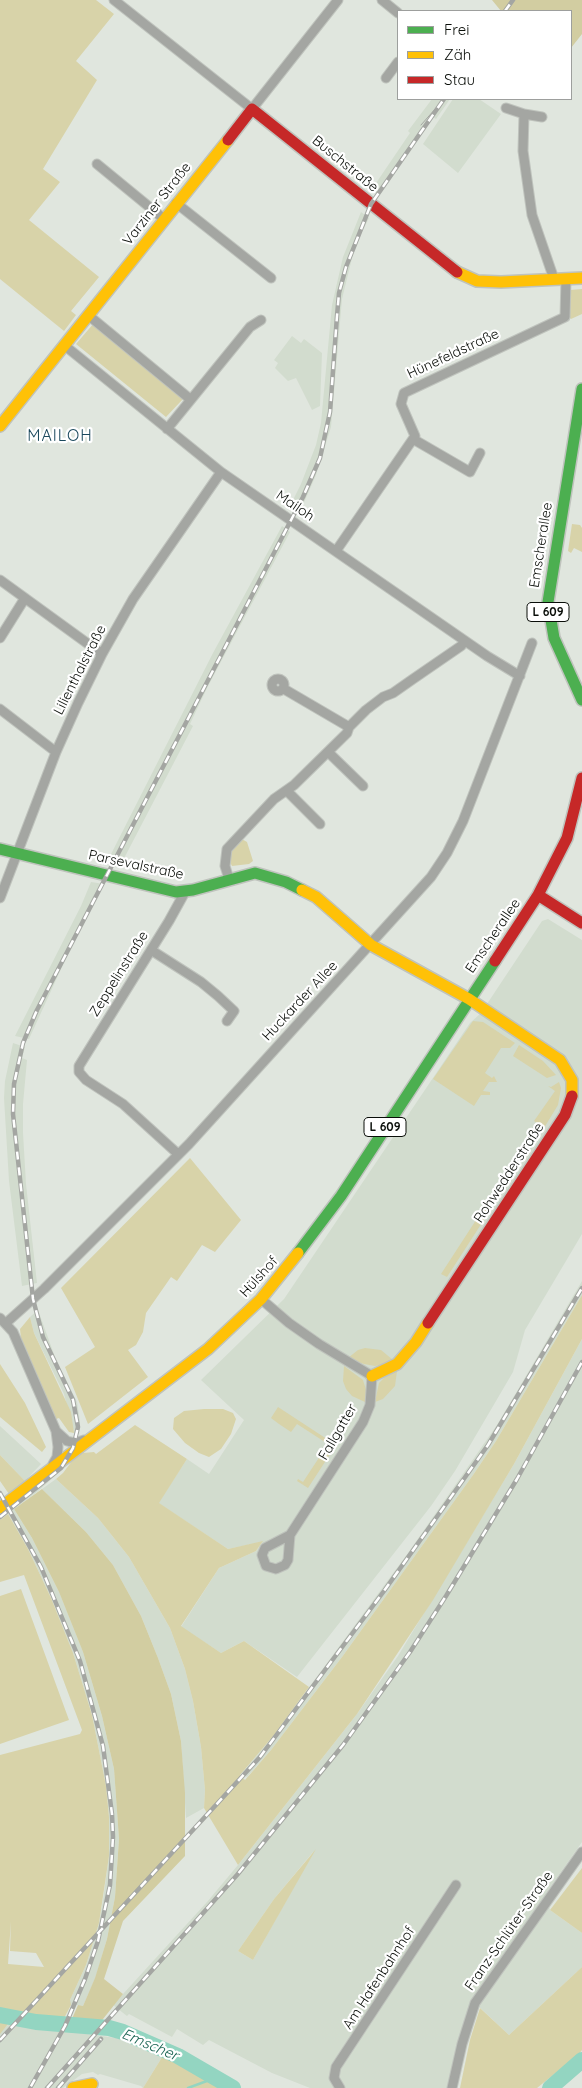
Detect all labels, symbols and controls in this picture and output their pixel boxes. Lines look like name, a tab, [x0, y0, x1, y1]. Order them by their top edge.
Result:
legend	[397, 10, 572, 100]
text: Frei	[444, 20, 470, 39]
text: Zäh	[444, 45, 471, 64]
text: Stau	[444, 70, 475, 89]
street label: Buschstraße	[309, 132, 381, 196]
street label: Varziner Straße	[119, 159, 195, 249]
street label: Hünefeldstraße	[404, 325, 502, 383]
district label: MAILOH	[26, 426, 94, 446]
street label: Mailoh	[273, 487, 317, 525]
street label: Emscherallee	[526, 501, 556, 589]
road number: L 609	[527, 602, 569, 622]
street label: Lilienthalstraße	[50, 622, 110, 718]
street label: Parsevalstraße	[87, 847, 185, 883]
street label: Emscherallee	[462, 896, 524, 976]
street label: Zeppelinstraße	[86, 928, 152, 1020]
street label: Huckarder Allee	[259, 958, 341, 1044]
road number: L 609	[364, 1118, 406, 1136]
street label: Rohwedderstraße	[470, 1120, 548, 1226]
street label: Hülshof	[236, 1253, 282, 1301]
street label: Fallgatter	[315, 1401, 361, 1463]
street label: Franz-Schlüter-Straße	[461, 1868, 557, 1994]
street label: Am Hafenbahnhof	[339, 1923, 419, 2033]
water label: Emscher	[119, 2025, 181, 2065]

